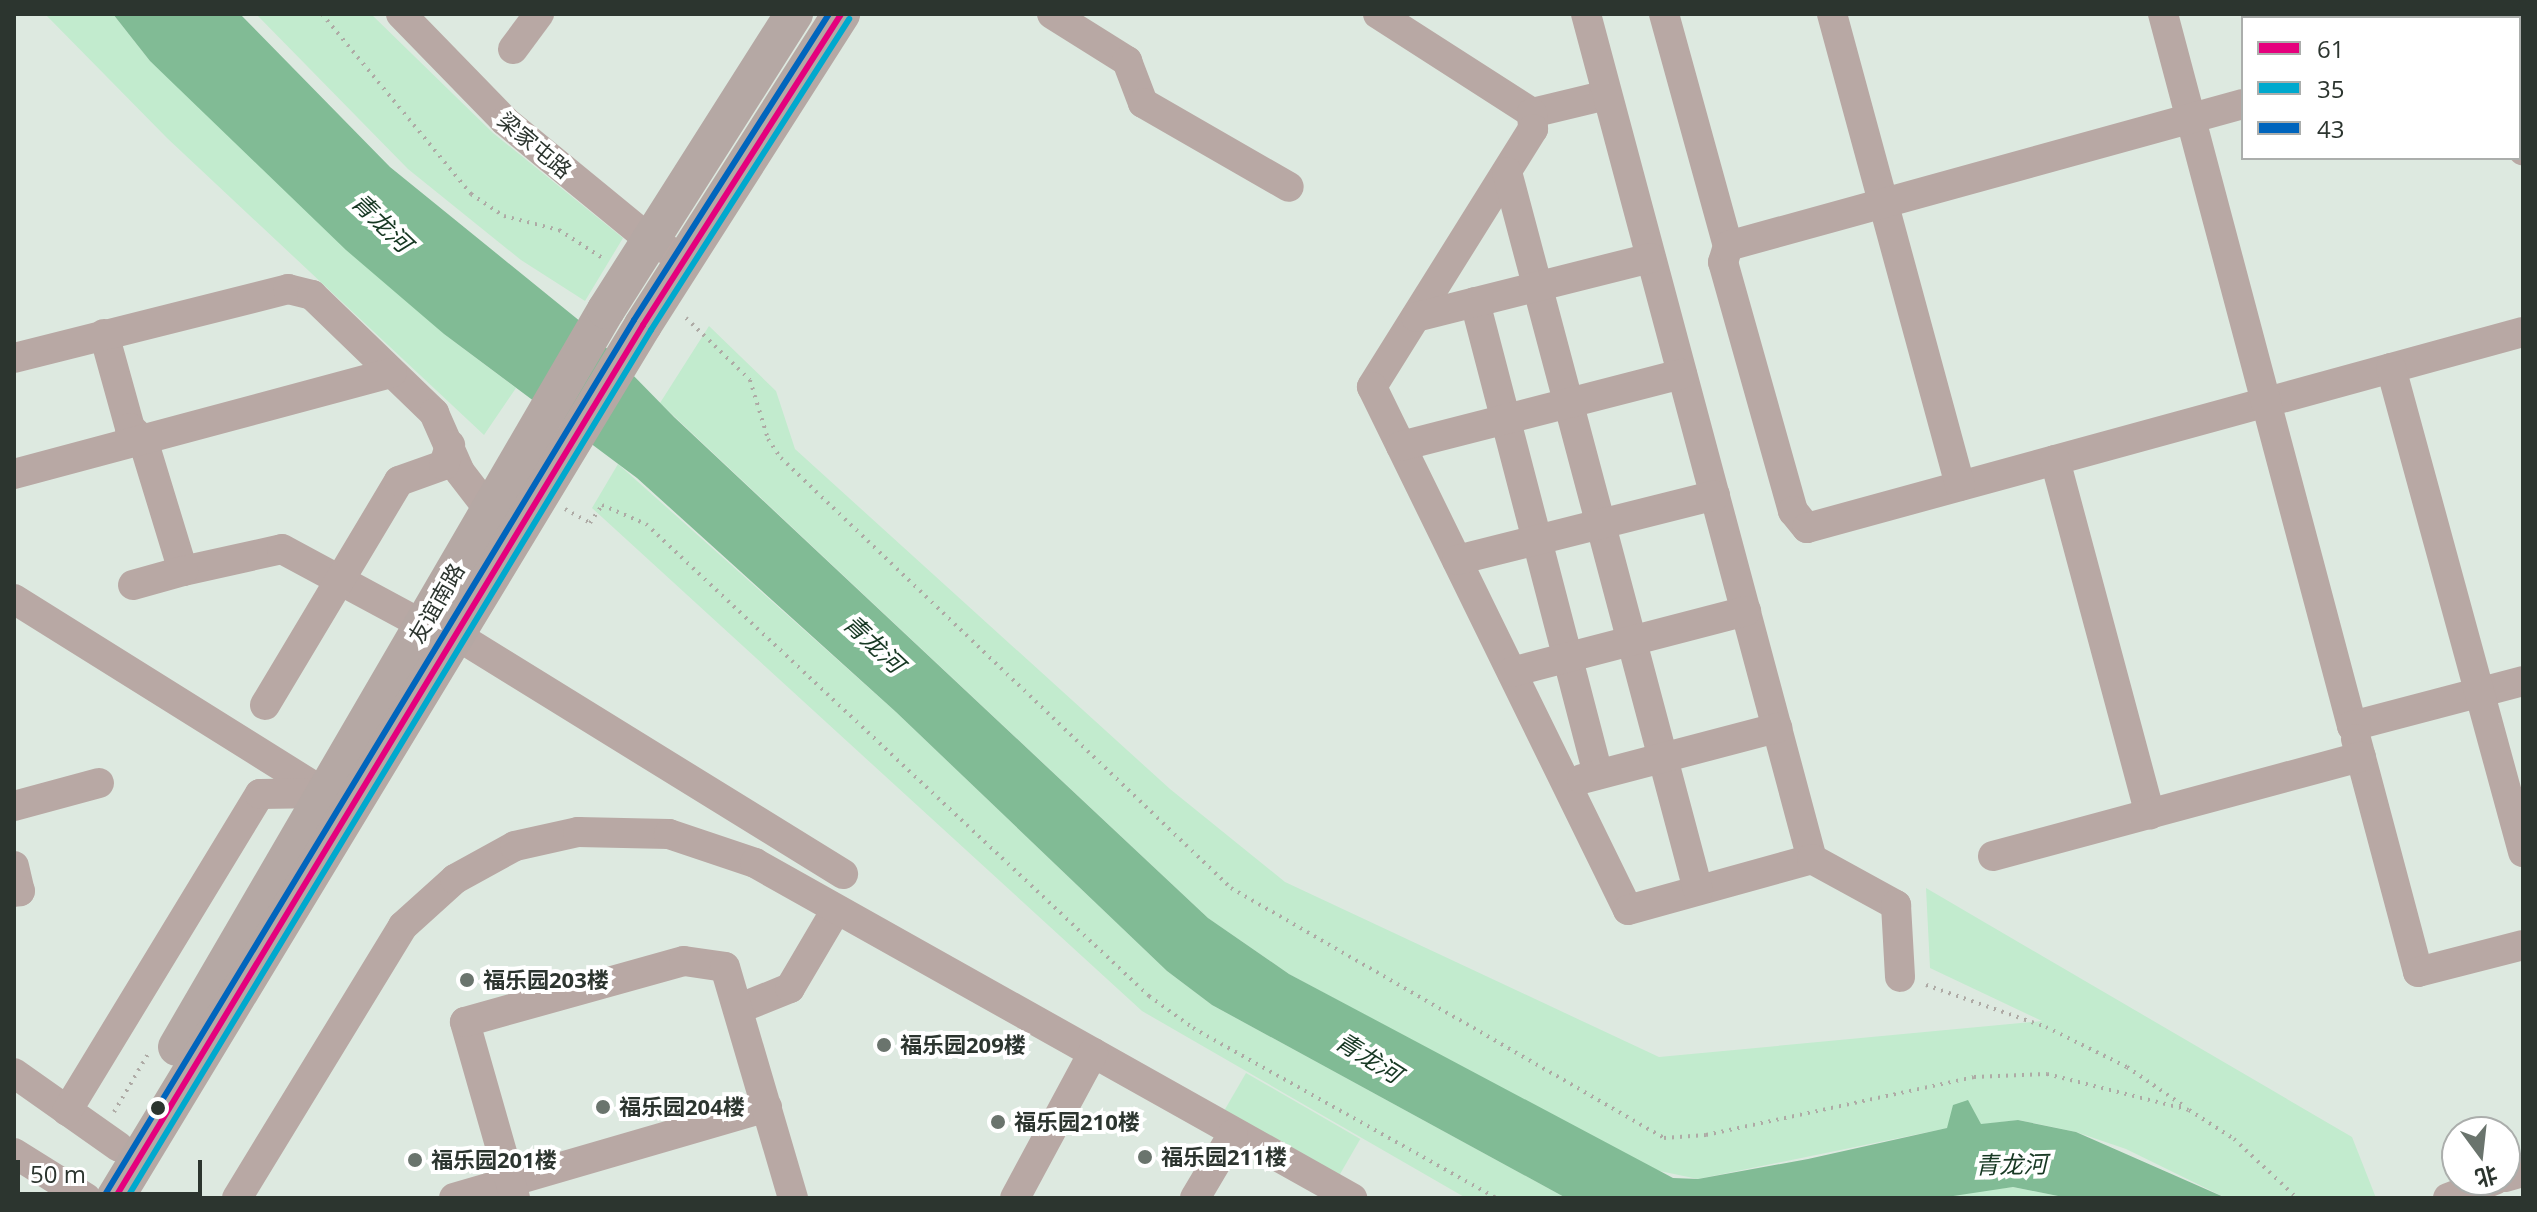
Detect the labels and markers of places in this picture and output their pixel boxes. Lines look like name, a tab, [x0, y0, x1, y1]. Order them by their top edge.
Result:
place label: 福乐园203楼	[483, 967, 609, 993]
marker: 福乐园203楼	[458, 971, 476, 989]
place label: 福乐园209楼	[900, 1032, 1026, 1058]
marker: 福乐园209楼	[875, 1036, 893, 1054]
place label: 福乐园204楼	[619, 1094, 745, 1120]
marker: 福乐园204楼	[594, 1098, 612, 1116]
unlabelled marker	[150, 1100, 166, 1116]
place label: 福乐园210楼	[1014, 1109, 1140, 1135]
marker: 福乐园210楼	[989, 1113, 1007, 1131]
place label: 福乐园211楼	[1161, 1144, 1287, 1170]
place label: 福乐园201楼	[431, 1147, 557, 1173]
marker: 福乐园211楼	[1136, 1148, 1154, 1166]
marker: 福乐园201楼	[406, 1151, 424, 1169]

